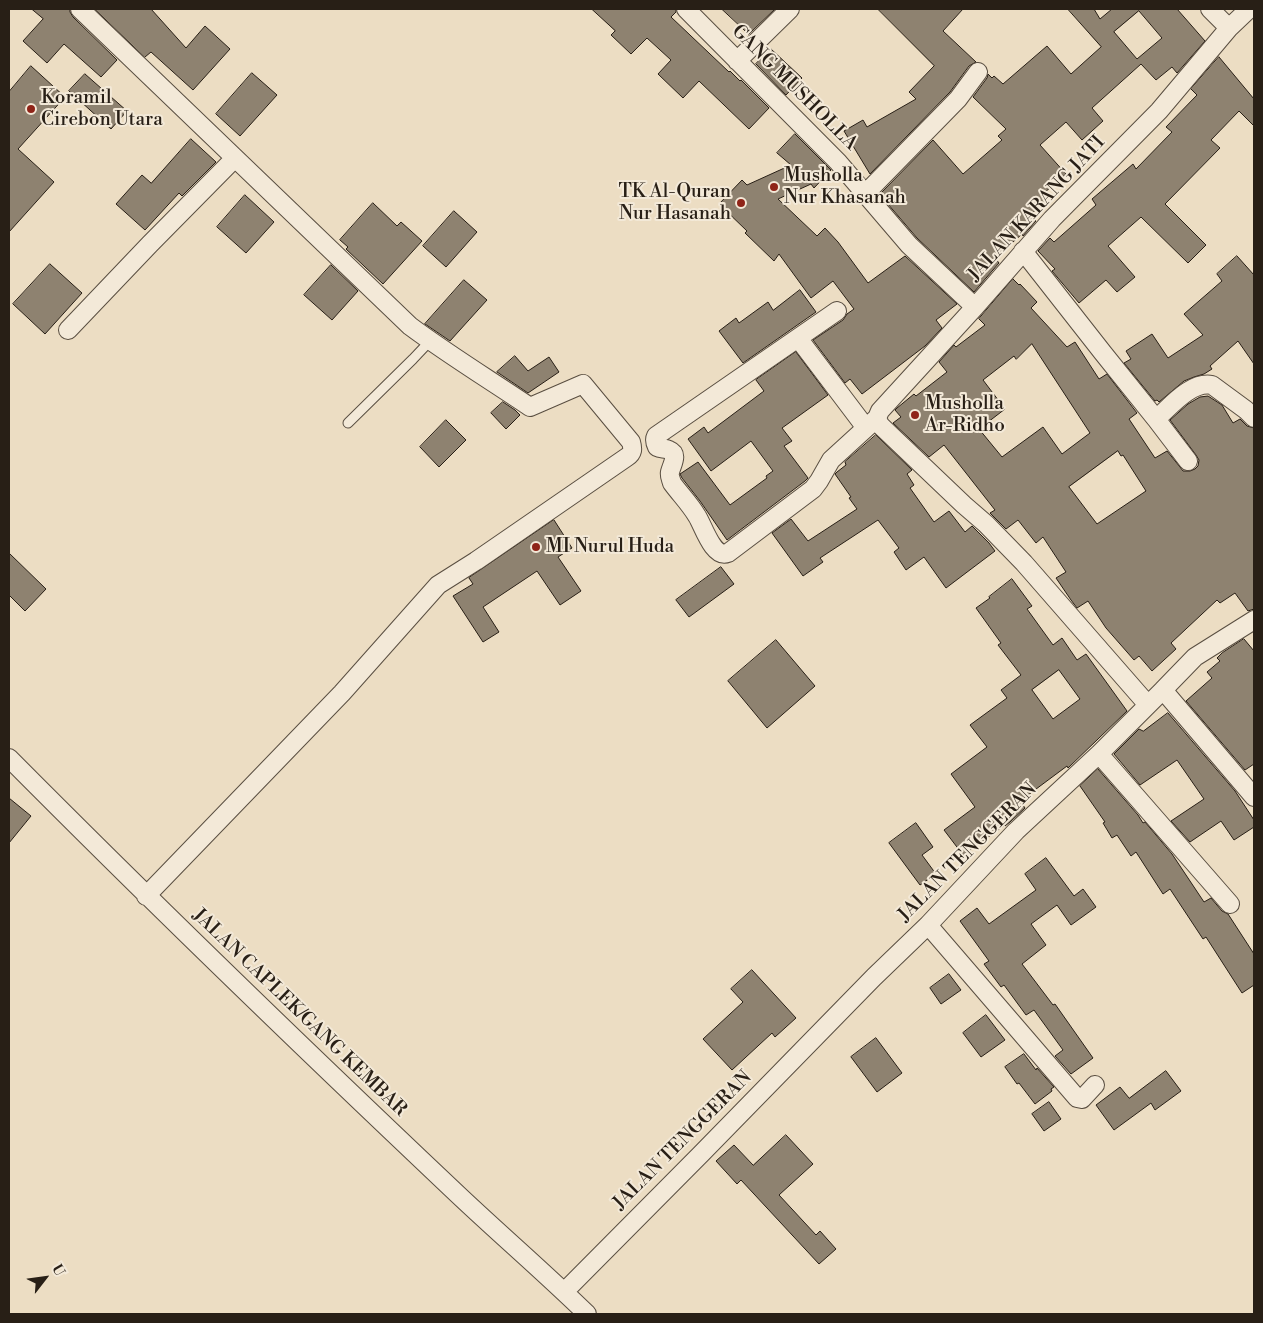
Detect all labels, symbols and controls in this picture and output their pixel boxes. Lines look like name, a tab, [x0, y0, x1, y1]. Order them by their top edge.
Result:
street label: GANG MUSHOLLA	[726, 20, 862, 156]
place label: Koramil Cirebon Utara	[41, 87, 163, 131]
marker: Koramil Cirebon Utara	[25, 103, 37, 115]
street label: JALAN KARANG JATI	[964, 132, 1110, 286]
place label: Musholla Nur Khasanah	[784, 165, 906, 209]
place label: TK Al-Quran Nur Hasanah	[618, 181, 731, 225]
marker: Musholla Nur Khasanah	[768, 181, 780, 193]
marker: TK Al-Quran Nur Hasanah	[735, 197, 747, 209]
place label: Musholla Ar-Ridho	[925, 393, 1005, 437]
marker: Musholla Ar-Ridho	[909, 409, 921, 421]
place label: MI Nurul Huda	[546, 536, 674, 558]
marker: MI Nurul Huda	[530, 541, 542, 553]
street label: JALAN TENGGERAN	[894, 779, 1042, 927]
street label: JALAN CAPLEK/GANG KEMBAR	[187, 904, 411, 1122]
street label: JALAN TENGGERAN	[609, 1067, 757, 1215]
north arrow	[20, 1253, 70, 1303]
text: U	[47, 1261, 68, 1280]

